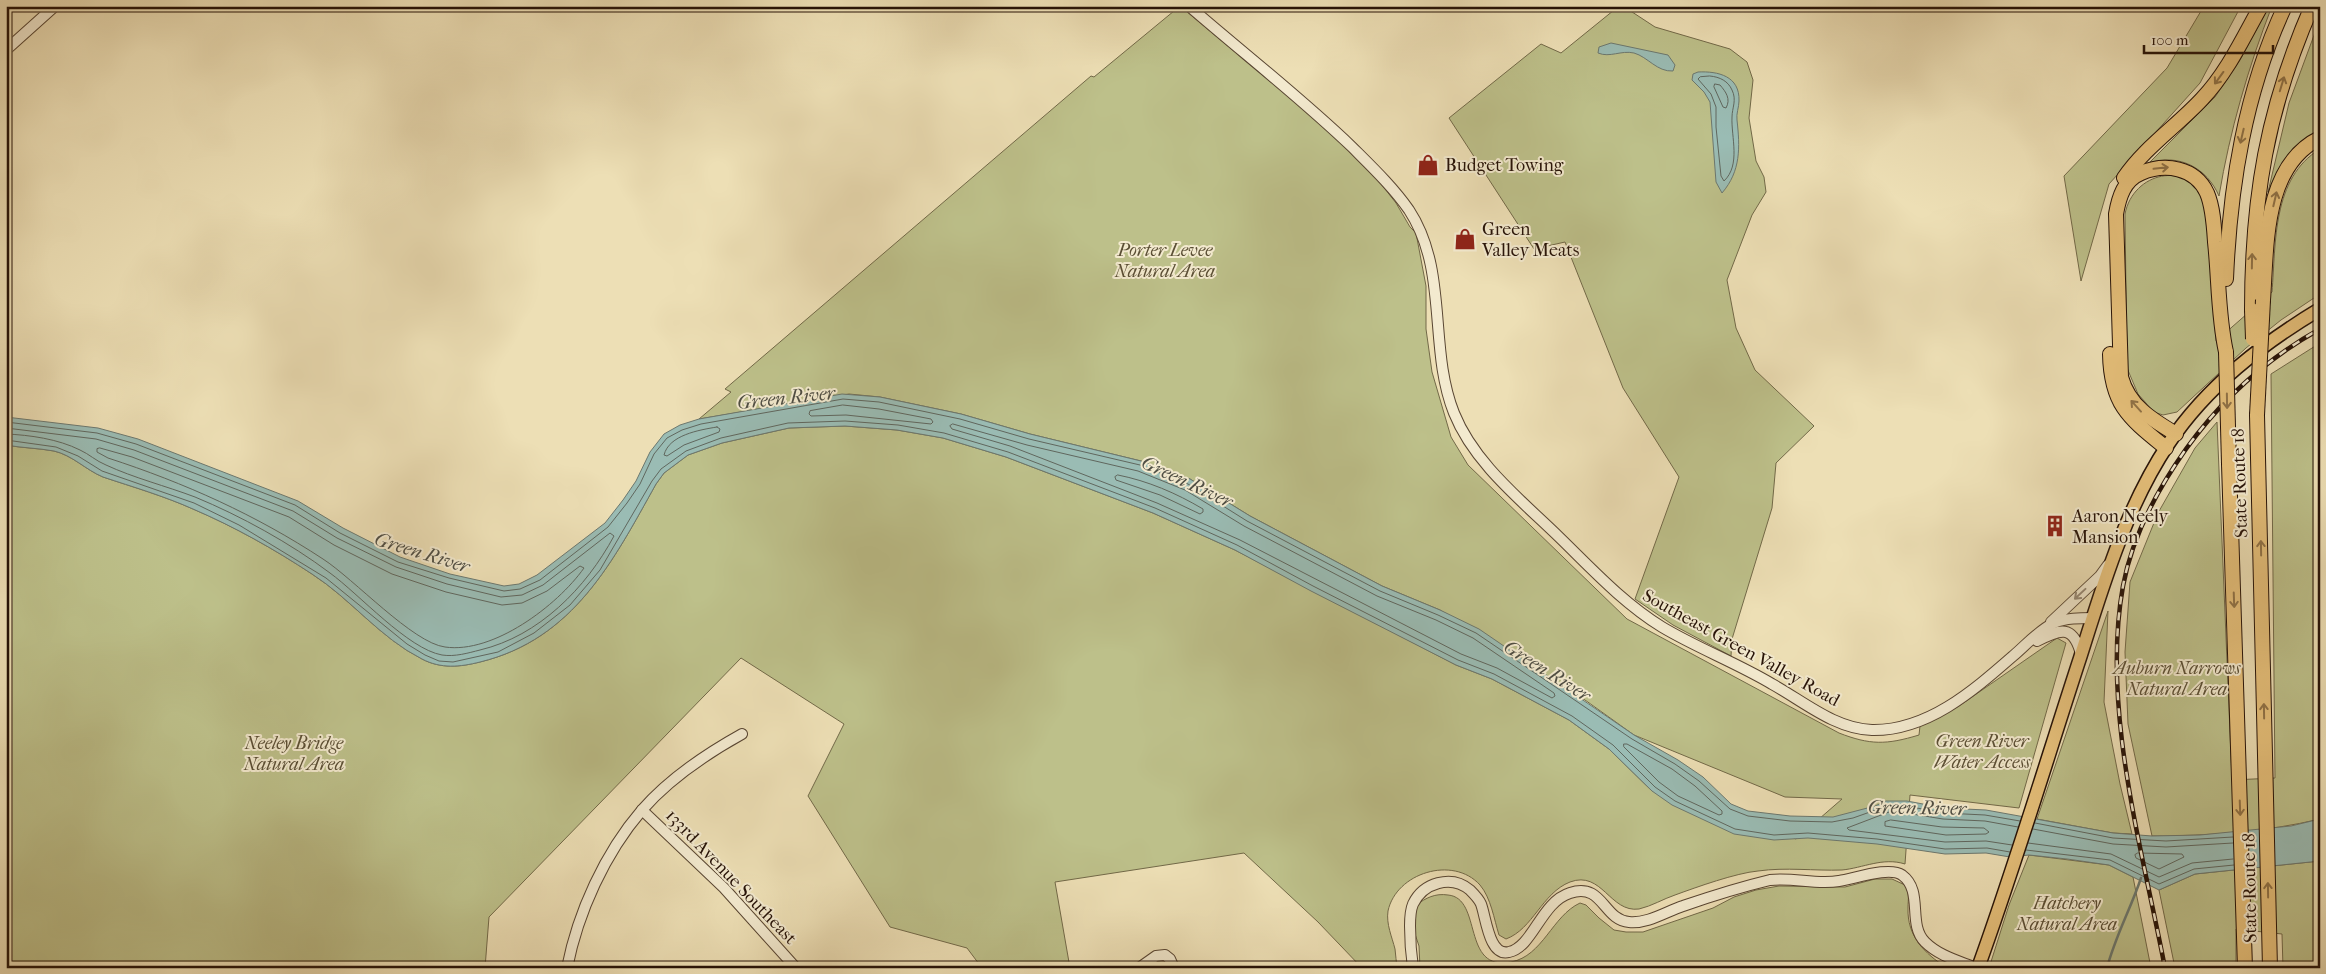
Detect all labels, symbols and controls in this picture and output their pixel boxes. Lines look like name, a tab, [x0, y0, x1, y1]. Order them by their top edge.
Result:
scale bar	[2144, 22, 2272, 54]
text: 100 m	[2151, 31, 2189, 49]
one-way arrow	[2214, 71, 2224, 85]
one-way arrow	[2278, 77, 2288, 93]
one-way arrow	[2237, 127, 2246, 143]
shop icon: Budget Towing	[1415, 152, 1441, 178]
place label: Budget Towing	[1445, 155, 1564, 176]
one-way arrow	[2153, 163, 2169, 173]
one-way arrow	[2271, 192, 2280, 208]
place label: Green Valley Meats	[1481, 219, 1580, 261]
shop icon: Green Valley Meats	[1452, 226, 1478, 252]
park label: Porter Levee Natural Area	[1114, 240, 1215, 282]
one-way arrow	[2247, 253, 2257, 270]
water label: Green River	[736, 382, 838, 414]
one-way arrow	[2223, 393, 2232, 409]
one-way arrow	[2130, 399, 2142, 412]
street label: State Route 18	[2228, 428, 2252, 538]
water label: Green River	[1138, 451, 1238, 513]
place label: Aaron Neely Mansion	[2071, 506, 2170, 548]
building icon: Aaron Neely Mansion	[2042, 513, 2068, 539]
water label: Green River	[372, 528, 474, 578]
one-way arrow	[2256, 541, 2266, 557]
street label: Southeast Green Valley Road	[1639, 585, 1843, 711]
one-way arrow	[2074, 588, 2087, 600]
one-way arrow	[2229, 592, 2238, 608]
water label: Green River	[1499, 636, 1596, 707]
park label: Auburn Narrows Natural Area	[2112, 658, 2241, 700]
one-way arrow	[2259, 703, 2269, 719]
park label: Green River Water Access	[1934, 731, 2031, 773]
park label: Neeley Bridge Natural Area	[243, 733, 344, 775]
water label: Green River	[1868, 796, 1968, 820]
one-way arrow	[2236, 800, 2245, 816]
street label: 133rd Avenue Southeast	[661, 805, 801, 949]
street label: State Route 18	[2239, 833, 2261, 943]
one-way arrow	[2263, 883, 2273, 899]
park label: Hatchery Natural Area	[2016, 893, 2117, 935]

